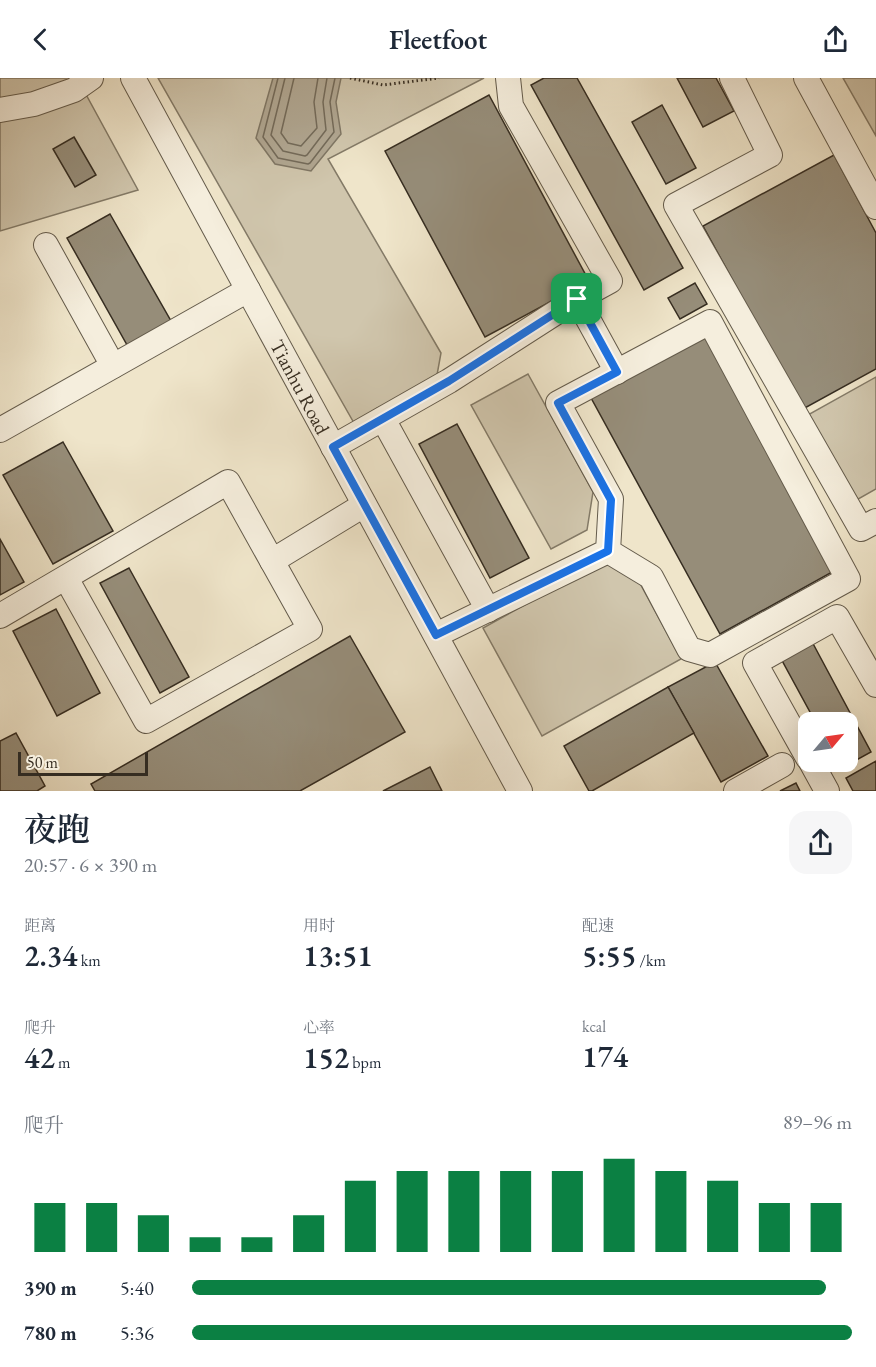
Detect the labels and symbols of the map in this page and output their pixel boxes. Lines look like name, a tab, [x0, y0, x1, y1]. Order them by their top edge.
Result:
pin	[551, 273, 602, 324]
street label: Tianhu Road	[264, 335, 336, 440]
north arrow	[798, 712, 858, 772]
scale bar	[18, 749, 148, 776]

